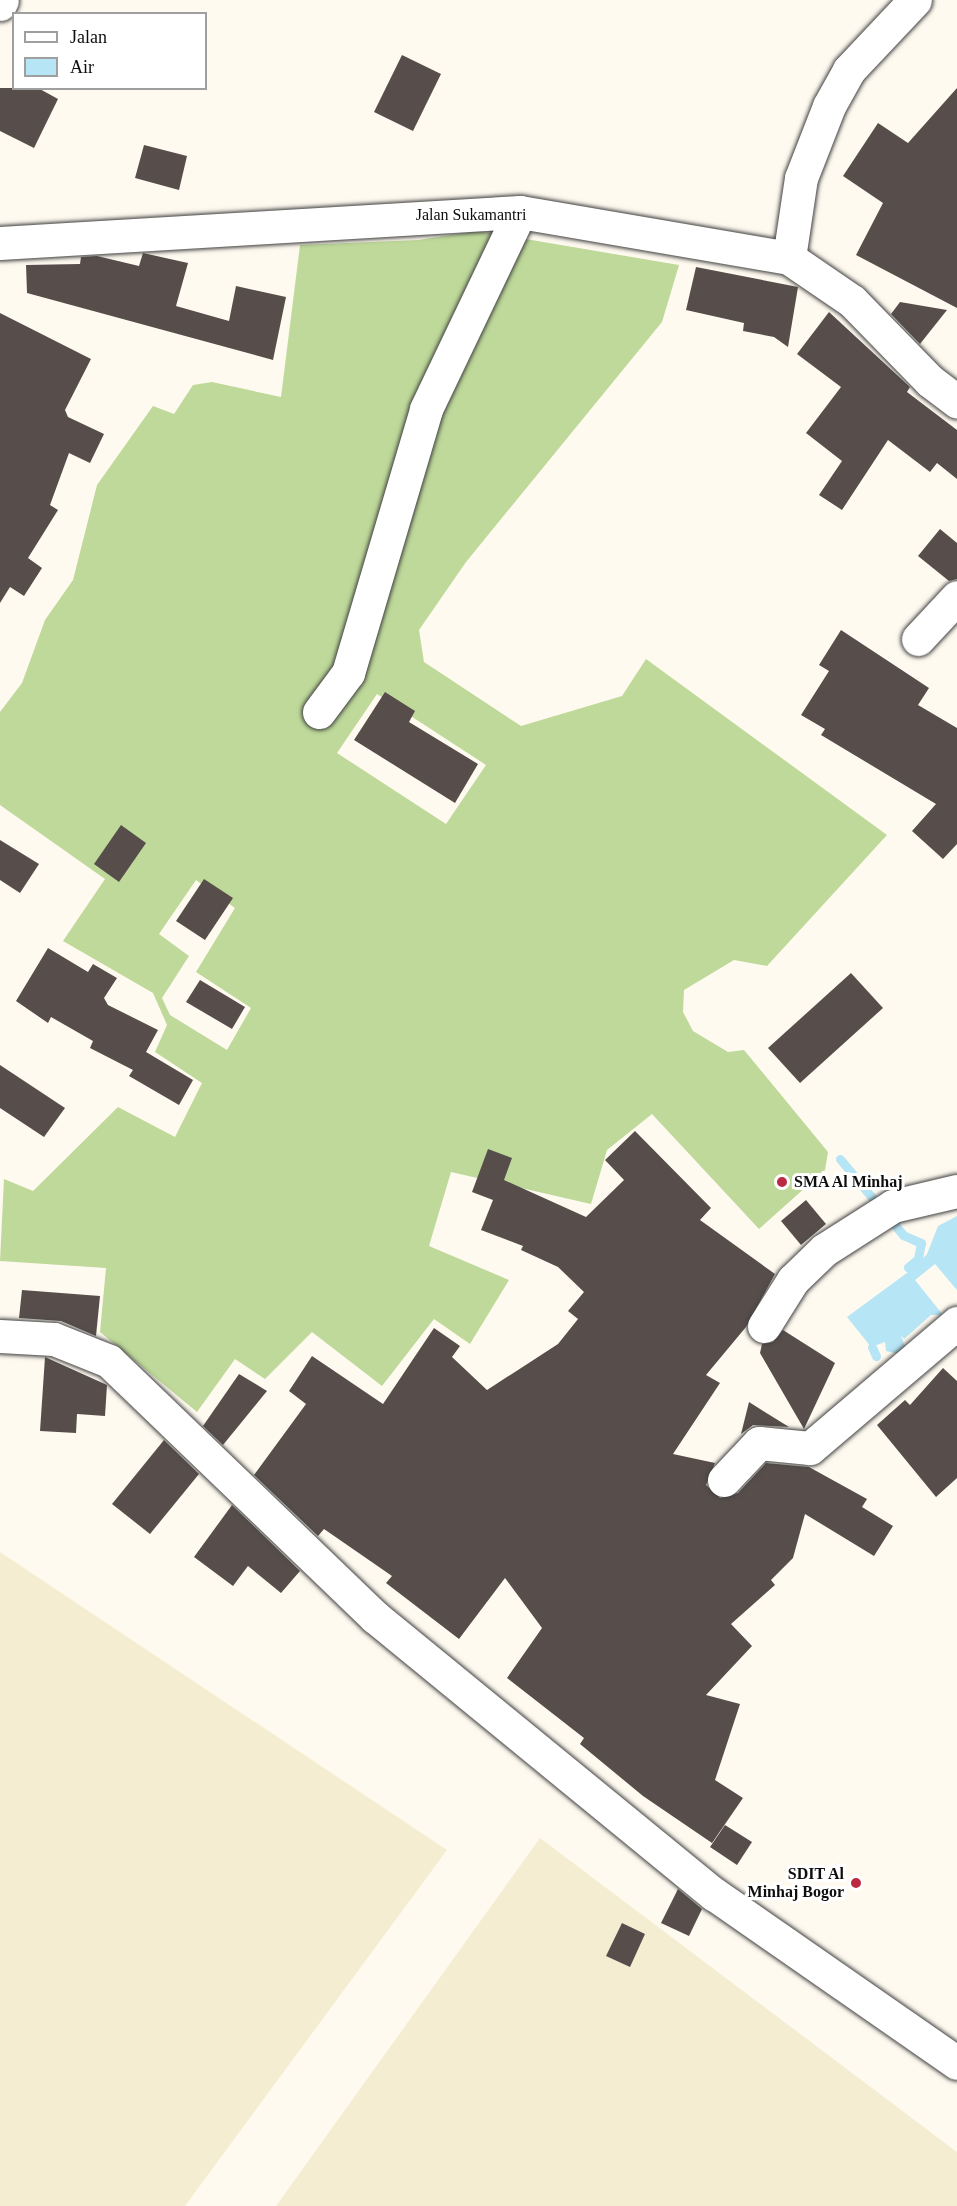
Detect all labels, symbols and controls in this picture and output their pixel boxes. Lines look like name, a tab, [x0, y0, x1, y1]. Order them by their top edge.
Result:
legend	[12, 12, 207, 90]
text: Jalan	[70, 27, 107, 47]
text: Air	[70, 57, 94, 77]
street label: Jalan Sukamantri	[416, 205, 526, 225]
place label: SMA Al Minhaj	[794, 1172, 904, 1192]
marker: SMA Al Minhaj	[775, 1175, 789, 1189]
place label: SDIT Al Minhaj Bogor	[748, 1864, 844, 1902]
marker: SDIT Al Minhaj Bogor	[849, 1876, 863, 1890]

